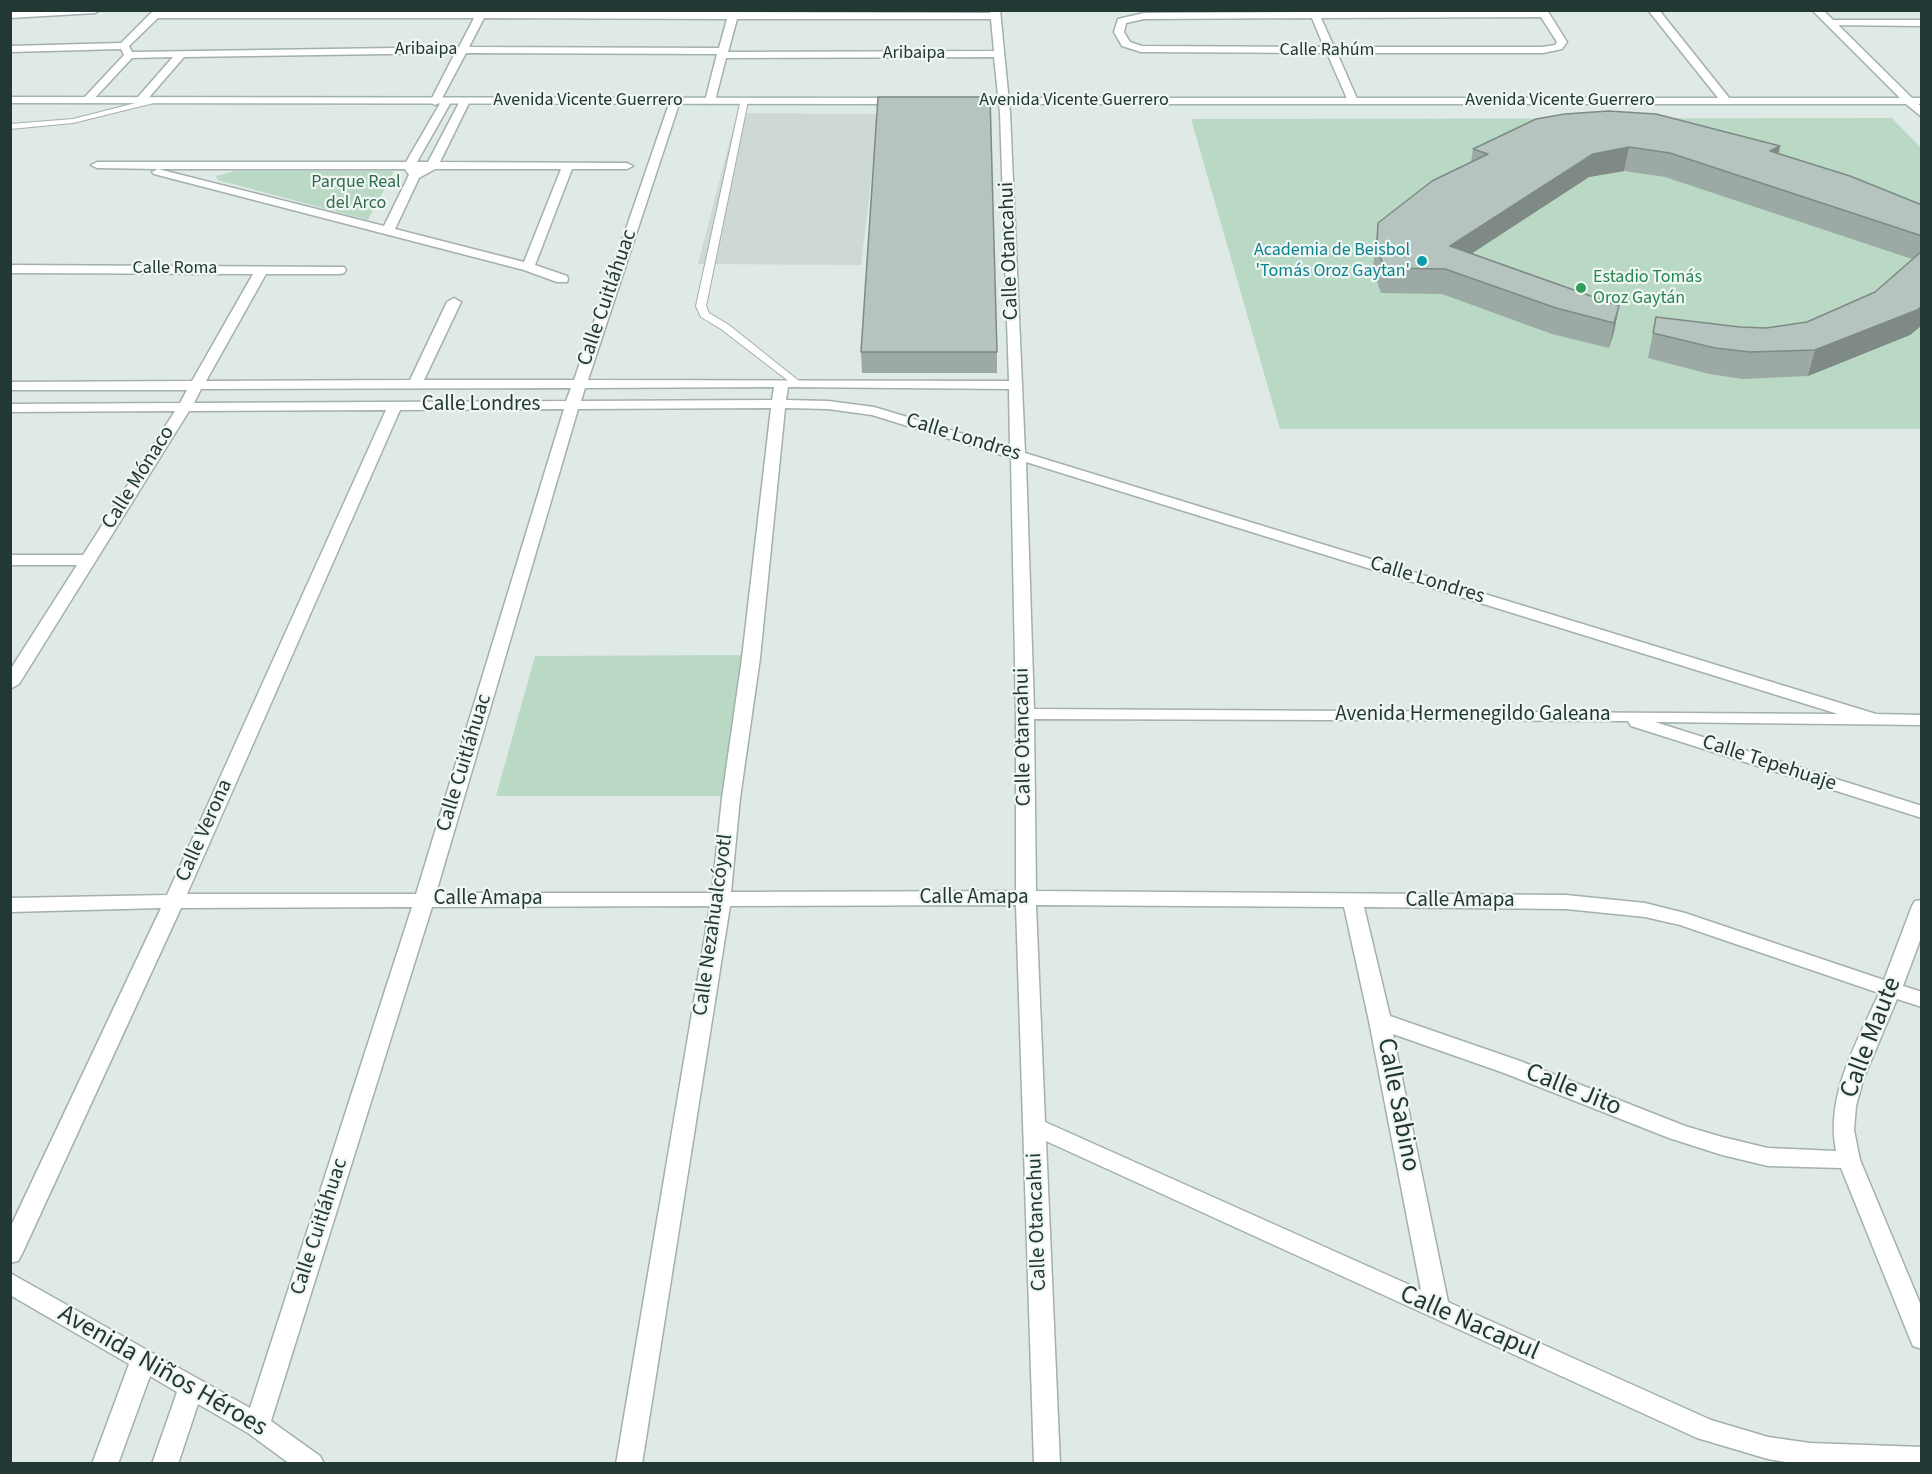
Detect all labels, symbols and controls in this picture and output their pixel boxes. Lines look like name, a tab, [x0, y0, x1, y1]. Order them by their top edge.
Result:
street label: Aribaipa	[395, 39, 457, 61]
street label: Calle Rahúm	[1280, 40, 1374, 62]
street label: Aribaipa	[883, 43, 945, 65]
street label: Avenida Vicente Guerrero	[493, 90, 683, 112]
street label: Avenida Vicente Guerrero	[979, 90, 1169, 112]
street label: Avenida Vicente Guerrero	[1465, 90, 1655, 112]
park label: Parque Real del Arco	[311, 172, 401, 214]
street label: Calle Otancahui	[995, 181, 1025, 321]
street label: Calle Cuitláhuac	[573, 227, 643, 369]
place label: Academia de Beisbol 'Tomás Oroz Gaytan'	[1254, 240, 1410, 282]
marker: Academia de Beisbol 'Tomás Oroz Gaytan'	[1415, 254, 1429, 268]
street label: Calle Roma	[133, 258, 217, 280]
place label: Estadio Tomás Oroz Gaytán	[1593, 267, 1702, 310]
marker: Estadio Tomás Oroz Gaytán	[1574, 281, 1588, 295]
street label: Calle Londres	[422, 392, 540, 418]
street label: Calle Londres	[903, 409, 1023, 467]
street label: Calle Mónaco	[97, 422, 181, 534]
street label: Calle Londres	[1367, 552, 1487, 610]
street label: Calle Otancahui	[1010, 668, 1038, 806]
street label: Calle Cuitláhuac	[432, 691, 498, 835]
street label: Avenida Hermenegildo Galeana	[1335, 702, 1611, 728]
street label: Calle Tepehuaje	[1699, 730, 1839, 798]
street label: Calle Verona	[171, 776, 239, 886]
street label: Calle Nezahualcóyotl	[689, 832, 739, 1018]
street label: Calle Amapa	[919, 885, 1029, 911]
street label: Calle Amapa	[433, 886, 543, 912]
street label: Calle Amapa	[1405, 888, 1515, 914]
street label: Calle Maute	[1835, 973, 1909, 1103]
street label: Calle Sabino	[1369, 1036, 1425, 1174]
street label: Calle Jito	[1520, 1058, 1626, 1124]
street label: Calle Otancahui	[1023, 1152, 1053, 1292]
street label: Calle Cuitláhuac	[286, 1155, 354, 1299]
street label: Calle Nacapul	[1395, 1279, 1543, 1369]
street label: Avenida Niños Héroes	[52, 1299, 272, 1445]

